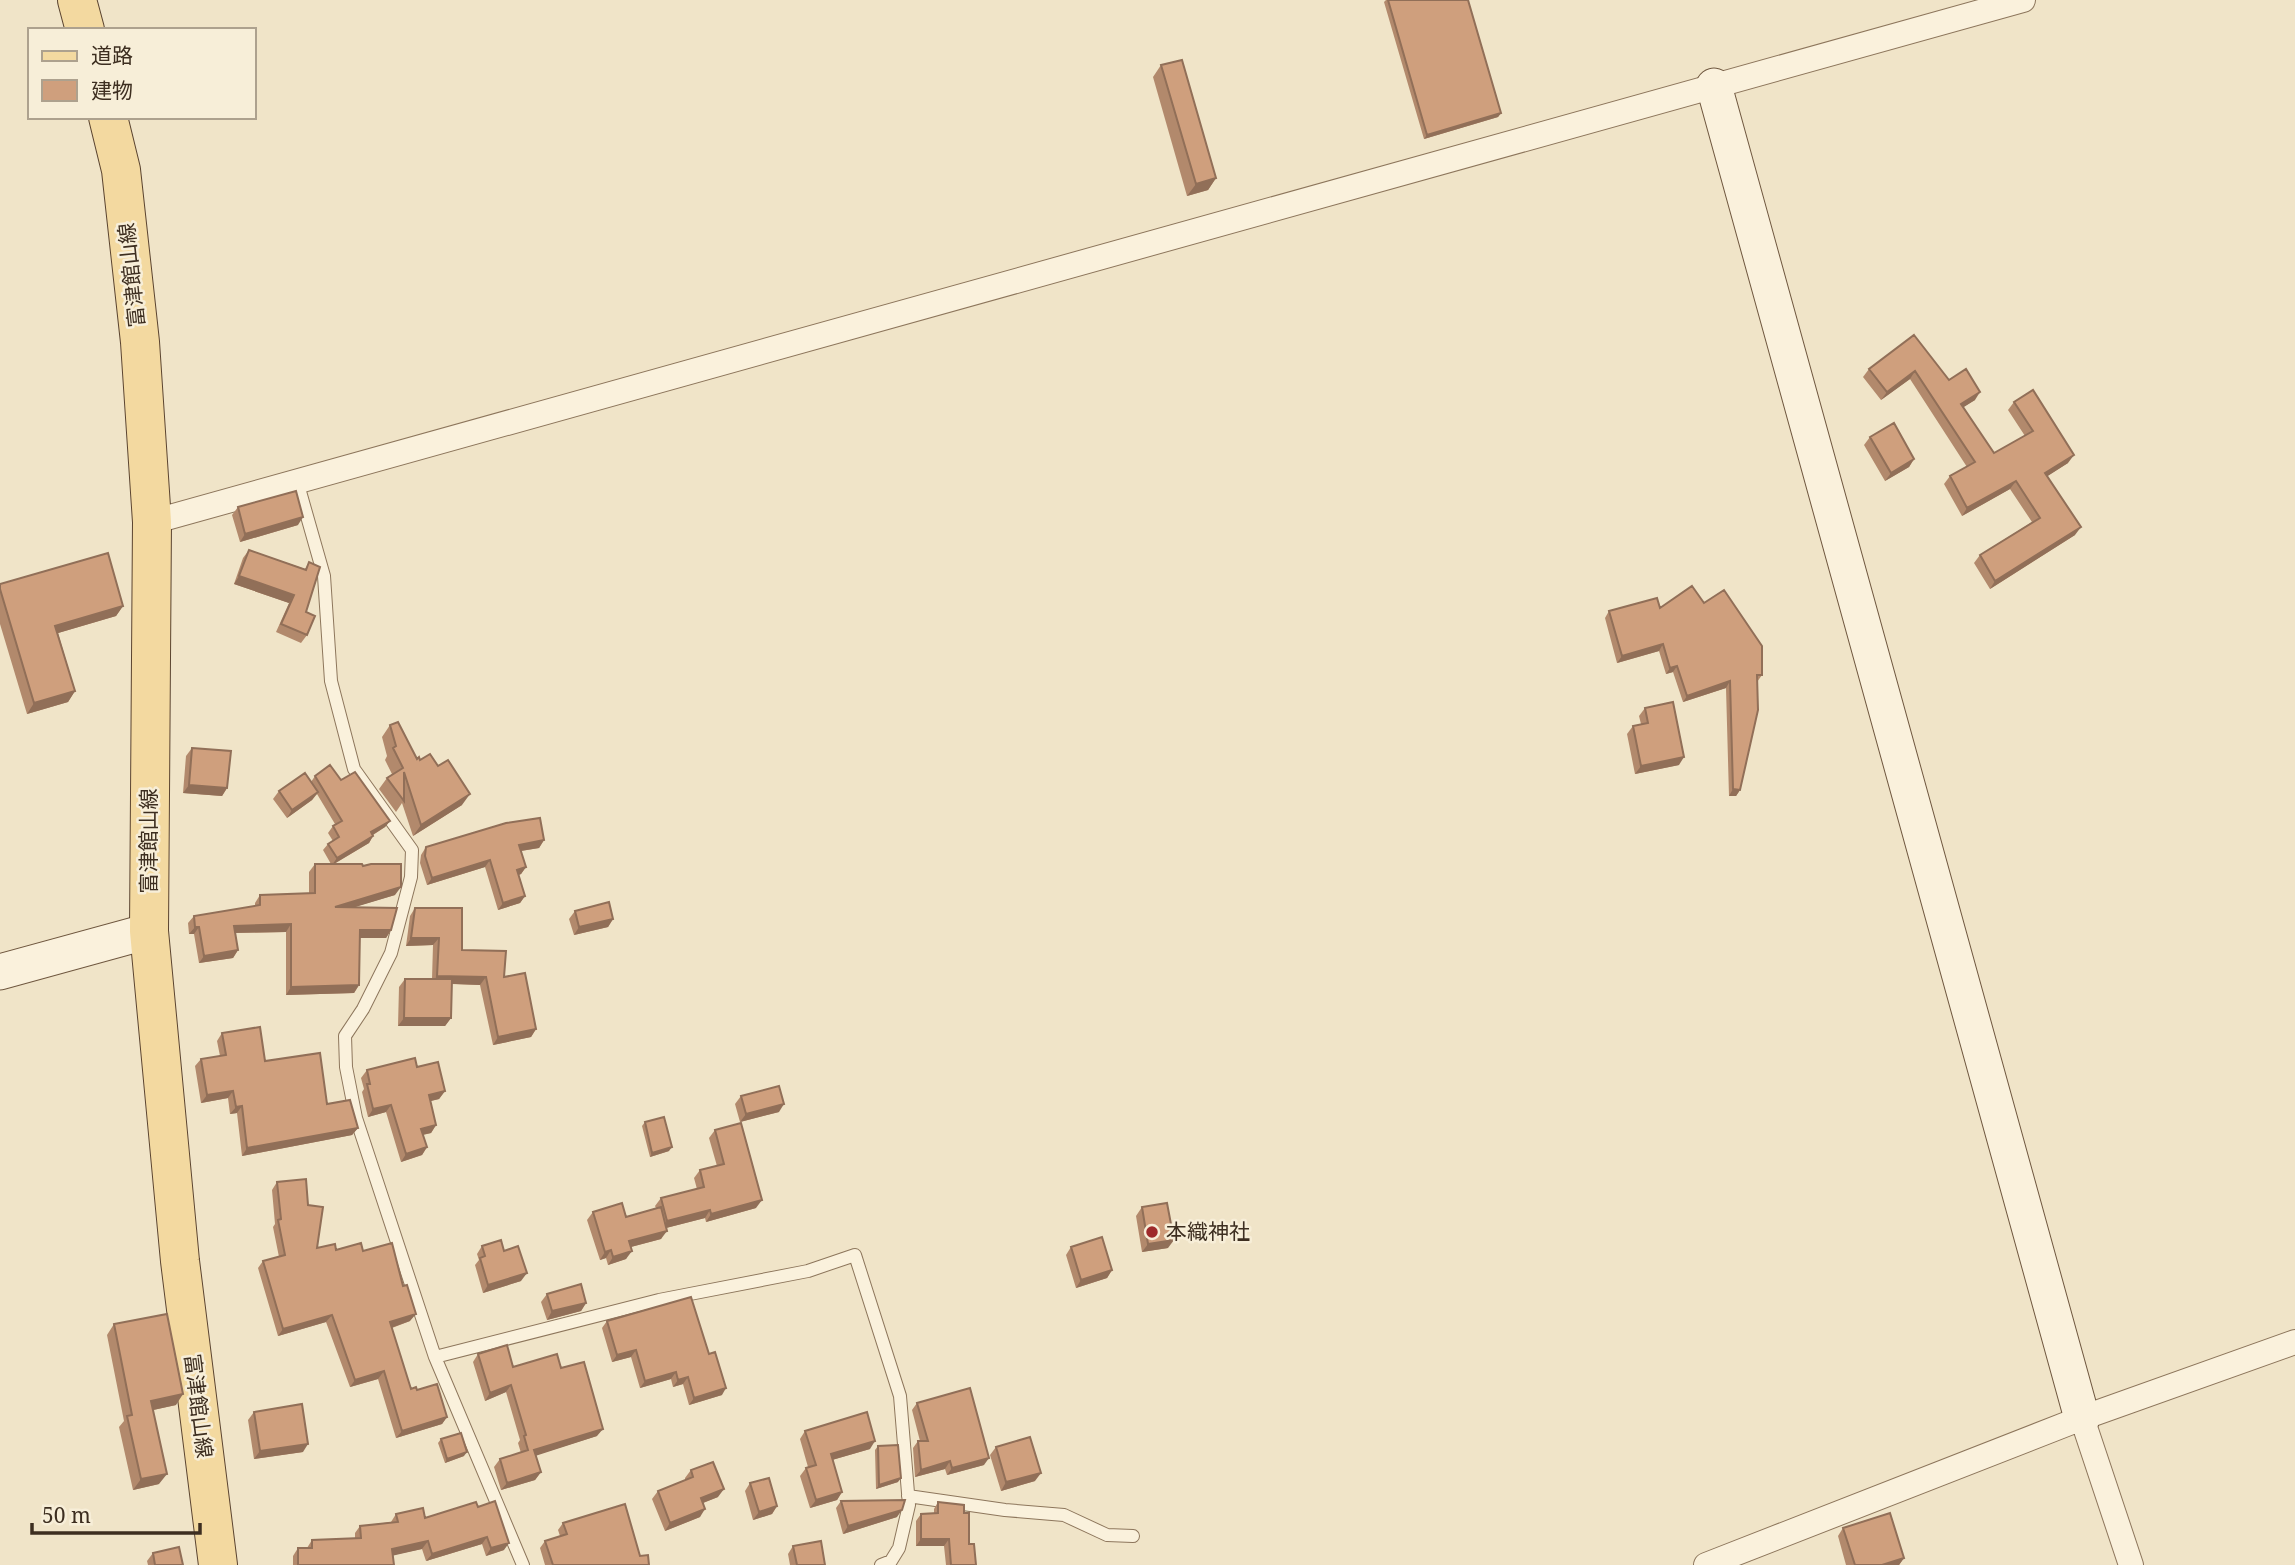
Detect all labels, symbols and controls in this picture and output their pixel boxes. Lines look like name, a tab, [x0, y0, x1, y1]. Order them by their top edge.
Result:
legend	[28, 28, 256, 119]
text: 道路	[91, 41, 133, 69]
text: 建物	[91, 76, 133, 104]
street label: 富津館山線	[112, 221, 150, 329]
street label: 富津館山線	[134, 789, 162, 894]
place label: 本織神社	[1166, 1217, 1250, 1245]
marker: 本織神社	[1144, 1224, 1160, 1240]
street label: 富津館山線	[179, 1352, 219, 1460]
scale bar	[32, 1492, 200, 1536]
text: 50 m	[42, 1501, 91, 1529]

